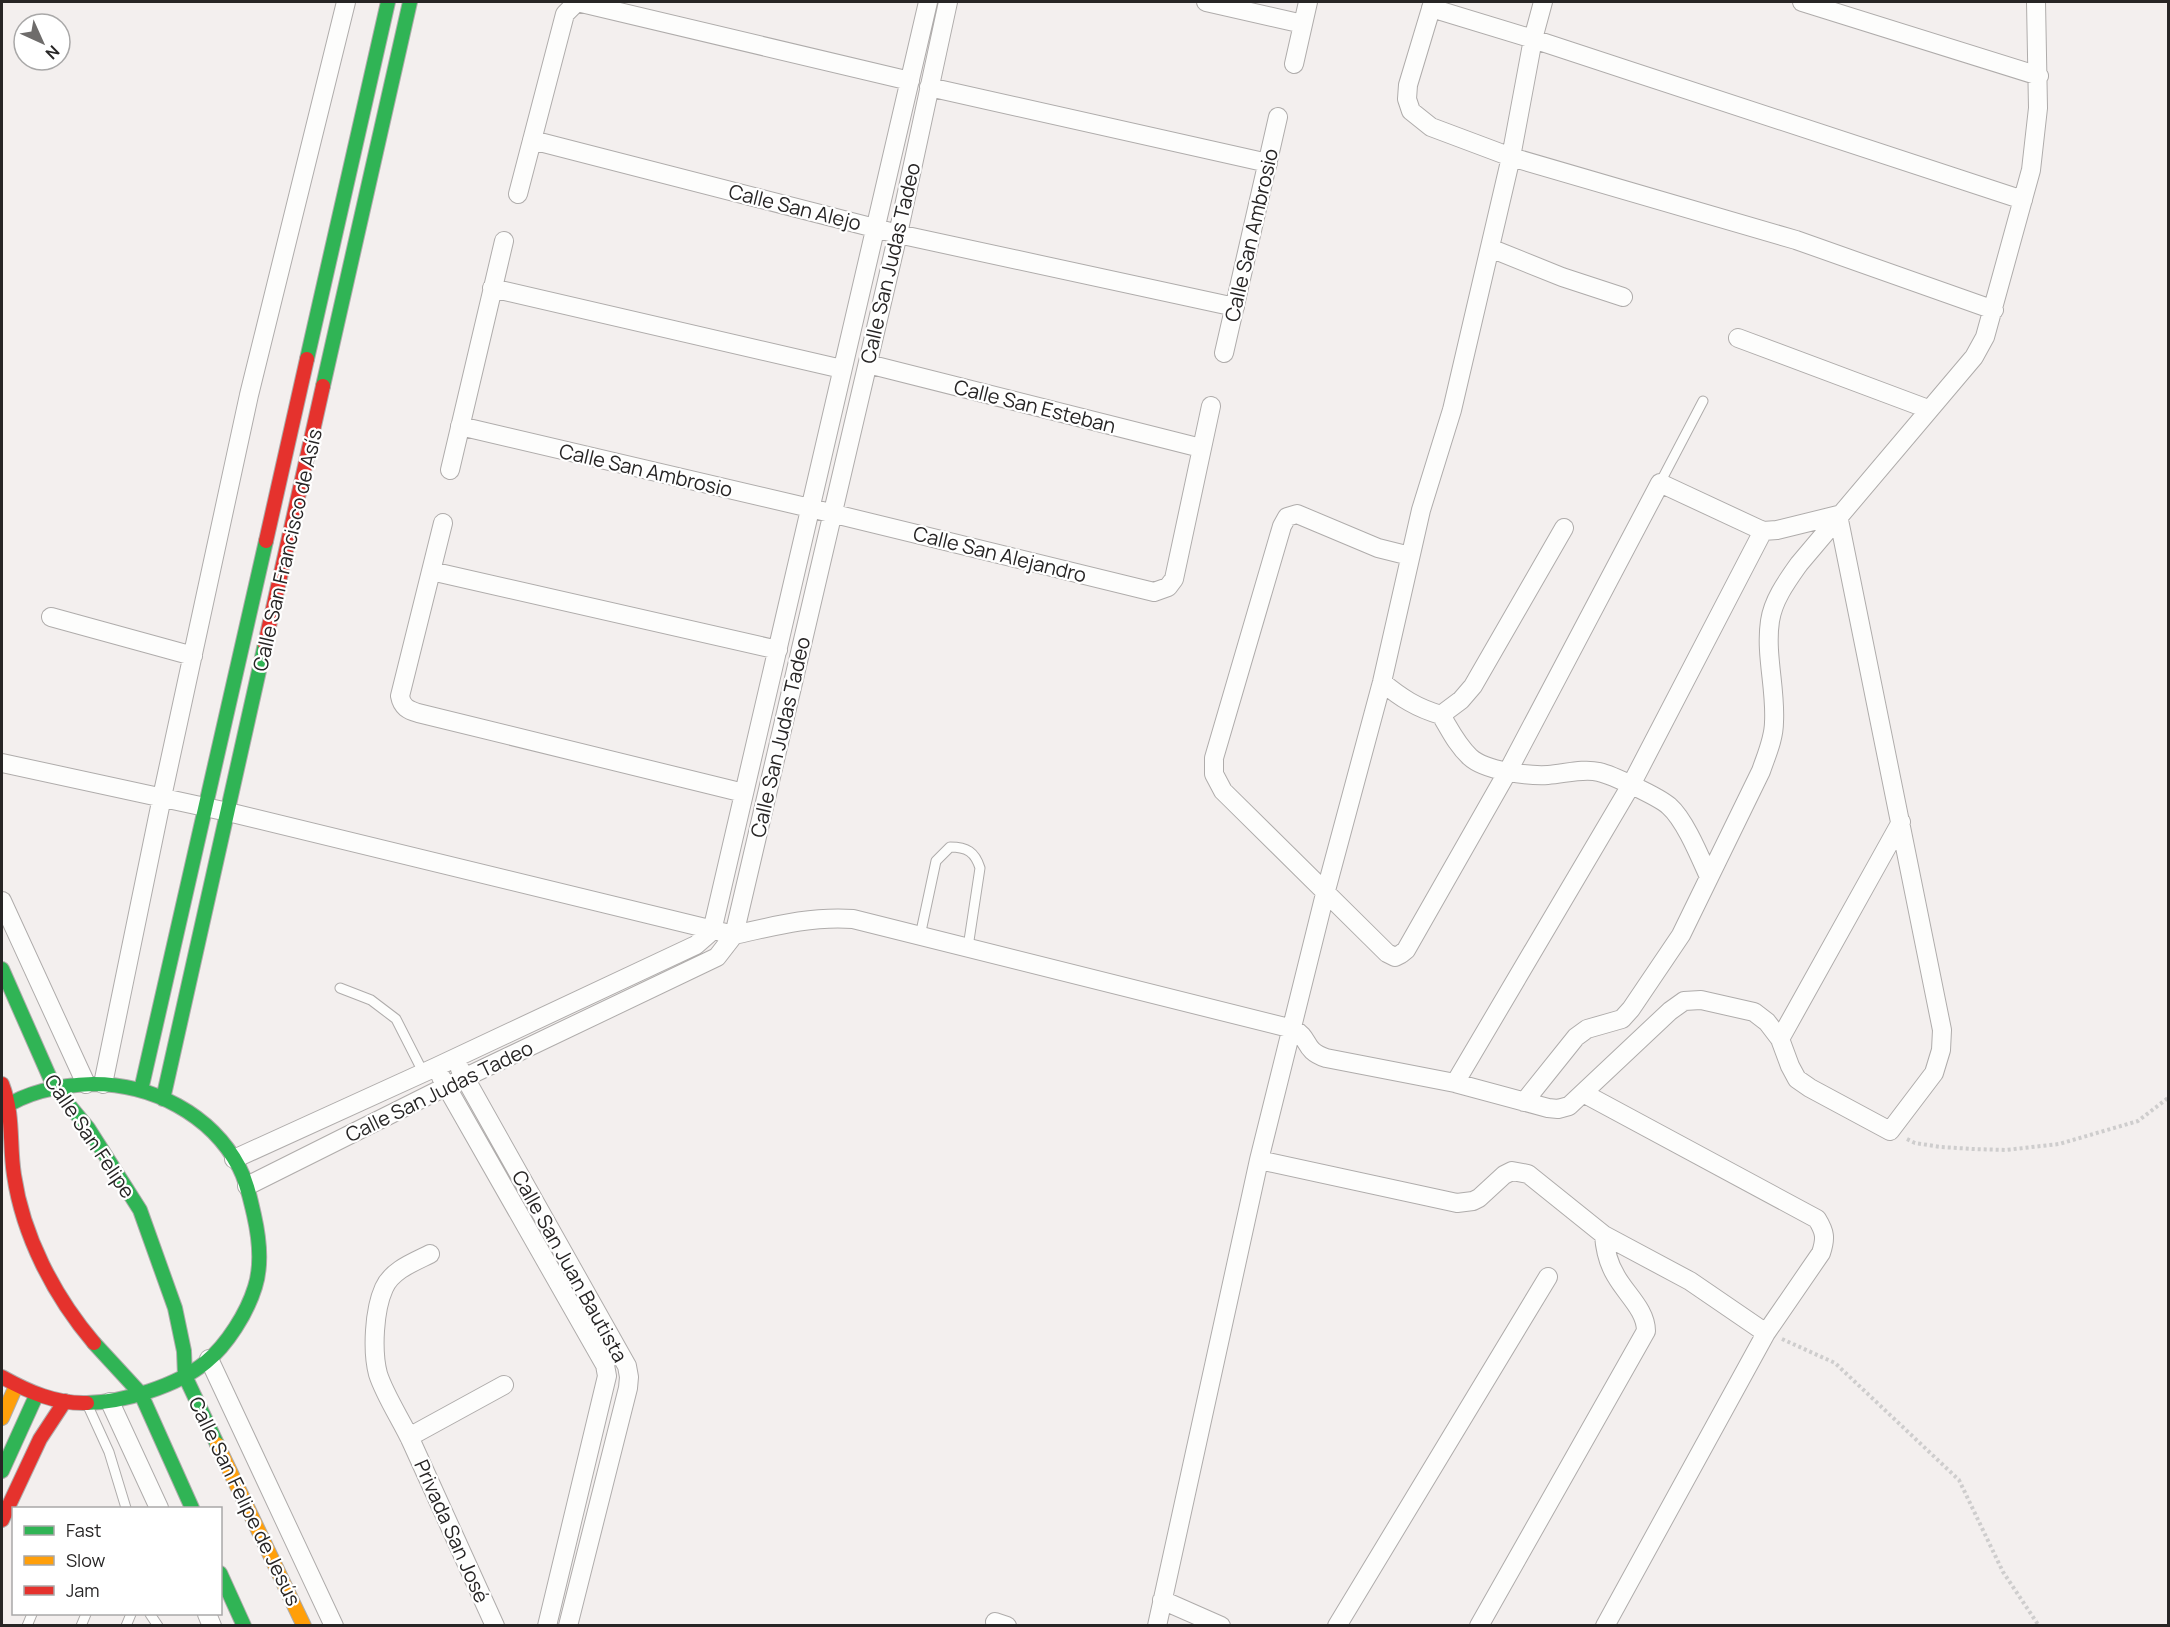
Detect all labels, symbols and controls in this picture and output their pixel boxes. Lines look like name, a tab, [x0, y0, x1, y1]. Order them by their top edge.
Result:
north arrow	[12, 12, 72, 72]
text: N	[41, 41, 64, 64]
street label: Calle San Ambrosio	[1218, 146, 1284, 324]
street label: Calle San Judas Tadeo	[854, 160, 926, 366]
street label: Calle San Alejo	[726, 177, 864, 237]
street label: Calle San Esteban	[951, 373, 1119, 439]
street label: Calle San Francisco de Asís	[246, 426, 328, 674]
street label: Calle San Ambrosio	[557, 437, 735, 503]
street label: Calle San Alejandro	[911, 519, 1090, 589]
street label: Calle San Judas Tadeo	[744, 634, 816, 840]
street label: Calle San Judas Tadeo	[341, 1034, 537, 1148]
street label: Calle San Felipe	[39, 1069, 141, 1203]
street label: Calle San Juan Bautista	[506, 1165, 634, 1367]
street label: Calle San Felipe de Jesús	[183, 1392, 307, 1610]
street label: Privada San José	[408, 1455, 496, 1607]
legend	[12, 1507, 222, 1615]
text: Fast	[66, 1518, 101, 1542]
text: Slow	[66, 1548, 106, 1572]
text: Jam	[66, 1578, 100, 1602]

